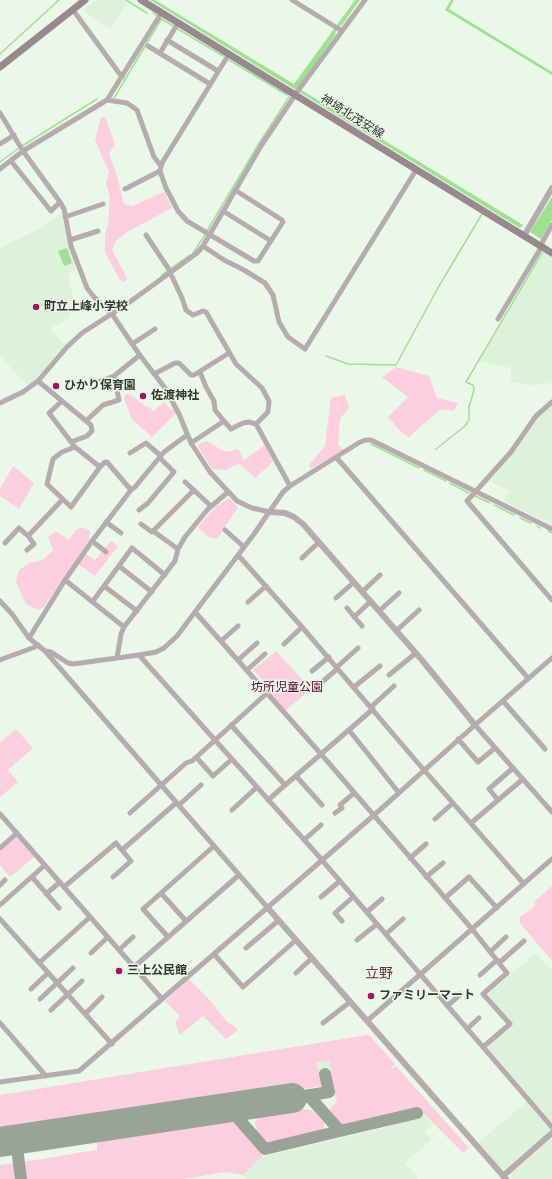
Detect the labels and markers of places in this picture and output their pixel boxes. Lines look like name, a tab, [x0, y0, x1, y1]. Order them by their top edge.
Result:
place label: 町立上峰小学校	[44, 300, 128, 314]
marker: 町立上峰小学校	[31, 302, 41, 312]
place label: ひかり保育園	[64, 379, 136, 393]
marker: ひかり保育園	[51, 381, 61, 391]
place label: 佐渡神社	[151, 389, 199, 403]
marker: 佐渡神社	[138, 391, 148, 401]
place label: 三上公民館	[127, 964, 187, 978]
marker: 三上公民館	[114, 966, 124, 976]
place label: ファミリーマート	[379, 989, 475, 1003]
marker: ファミリーマート	[366, 991, 376, 1001]

